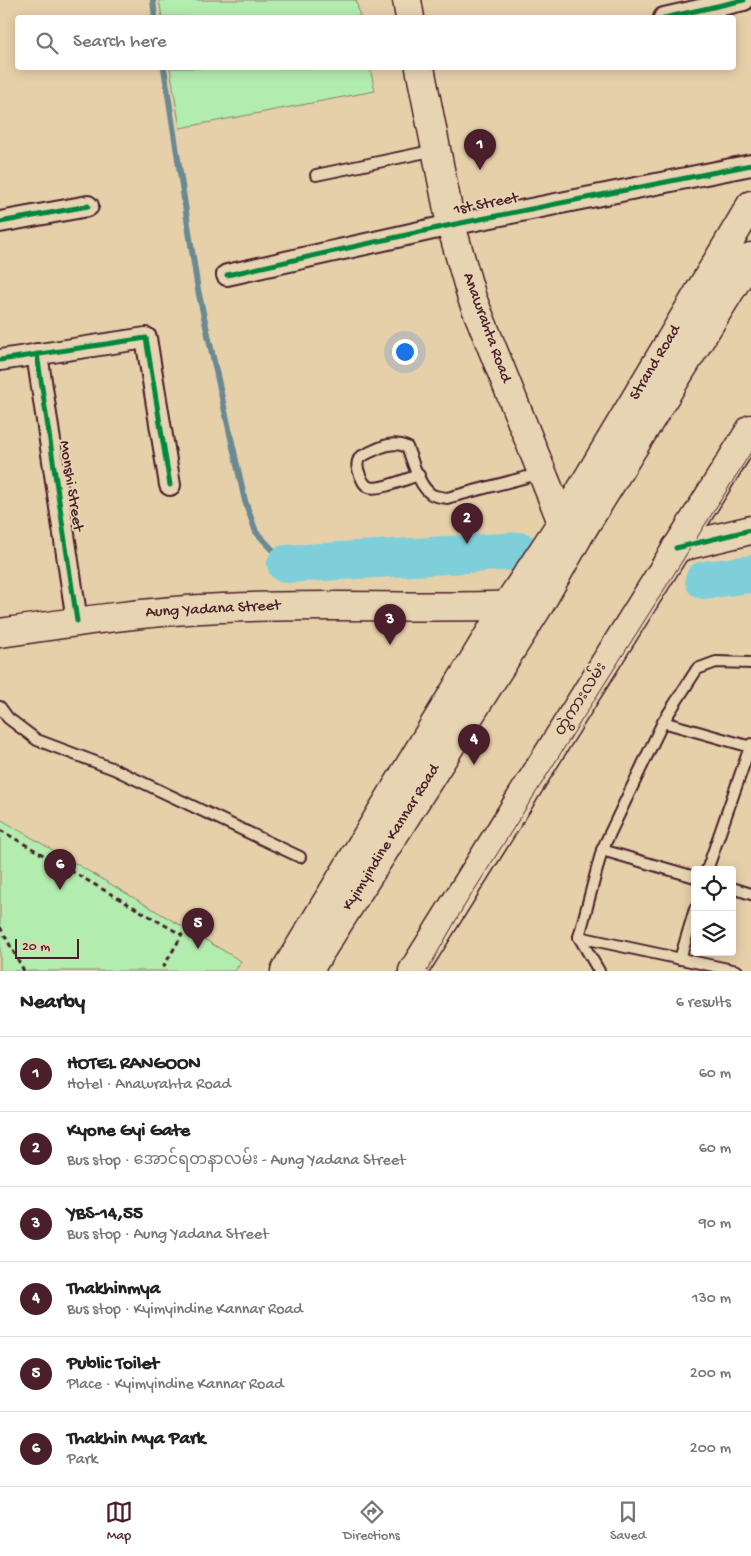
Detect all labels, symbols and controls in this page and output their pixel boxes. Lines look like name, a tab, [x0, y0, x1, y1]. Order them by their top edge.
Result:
search box	[15, 15, 736, 70]
icon: search	[33, 29, 61, 57]
text: Search here	[73, 31, 167, 54]
pin: 1	[464, 129, 496, 170]
street label: 1st Street	[451, 189, 521, 221]
street label: Anawrahta Road	[457, 270, 515, 387]
street label: Strand Road	[626, 321, 687, 404]
your location	[392, 339, 418, 365]
street label: Monshi Street	[53, 439, 87, 534]
pin: 2	[451, 503, 483, 544]
street label: Aung Yadana Street	[145, 597, 282, 623]
pin: 3	[374, 604, 406, 645]
street label: တွဲကားလမ်း	[548, 657, 613, 741]
pin: 4	[458, 724, 490, 765]
street label: Kyimyindine Kannar Road	[339, 760, 446, 915]
pin: 6	[44, 849, 76, 890]
map controls	[691, 866, 736, 956]
button: locate	[691, 866, 736, 911]
pin: 5	[182, 908, 214, 949]
button: layers	[691, 911, 736, 956]
scale bar	[15, 936, 79, 959]
text: 20 m	[22, 939, 50, 956]
text: Nearby	[20, 991, 85, 1016]
text: 6 results	[676, 994, 731, 1013]
text: HOTEL RANGOON	[67, 1053, 201, 1076]
text: 1	[33, 1065, 39, 1084]
text: 60 m	[699, 1065, 731, 1084]
text: Hotel · Anawrahta Road	[67, 1076, 231, 1095]
text: Kyone Gyi Gate	[67, 1120, 190, 1143]
text: 2	[32, 1140, 40, 1159]
text: 60 m	[699, 1140, 731, 1159]
text: Bus stop · အောင်ရတနာလမ်း - Aung Yadana Street	[67, 1152, 406, 1171]
text: YBS-14,55	[67, 1203, 143, 1226]
text: 3	[32, 1215, 40, 1234]
text: 90 m	[699, 1215, 731, 1234]
text: Bus stop · Aung Yadana Street	[67, 1226, 269, 1245]
text: Thakhinmya	[67, 1278, 160, 1301]
text: 4	[32, 1290, 40, 1309]
text: 130 m	[692, 1290, 731, 1309]
text: Bus stop · Kyimyindine Kannar Road	[67, 1301, 303, 1320]
text: Public Toilet	[67, 1353, 159, 1376]
text: 5	[32, 1365, 40, 1384]
text: 200 m	[690, 1365, 731, 1384]
text: Place · Kyimyindine Kannar Road	[67, 1376, 284, 1395]
text: Thakhin Mya Park	[67, 1428, 205, 1451]
text: 6	[32, 1440, 40, 1459]
text: 200 m	[690, 1440, 731, 1459]
text: Park	[67, 1451, 98, 1470]
tab: Map	[105, 1498, 133, 1545]
tab: Directions	[343, 1498, 400, 1545]
tab: Saved	[610, 1498, 646, 1545]

